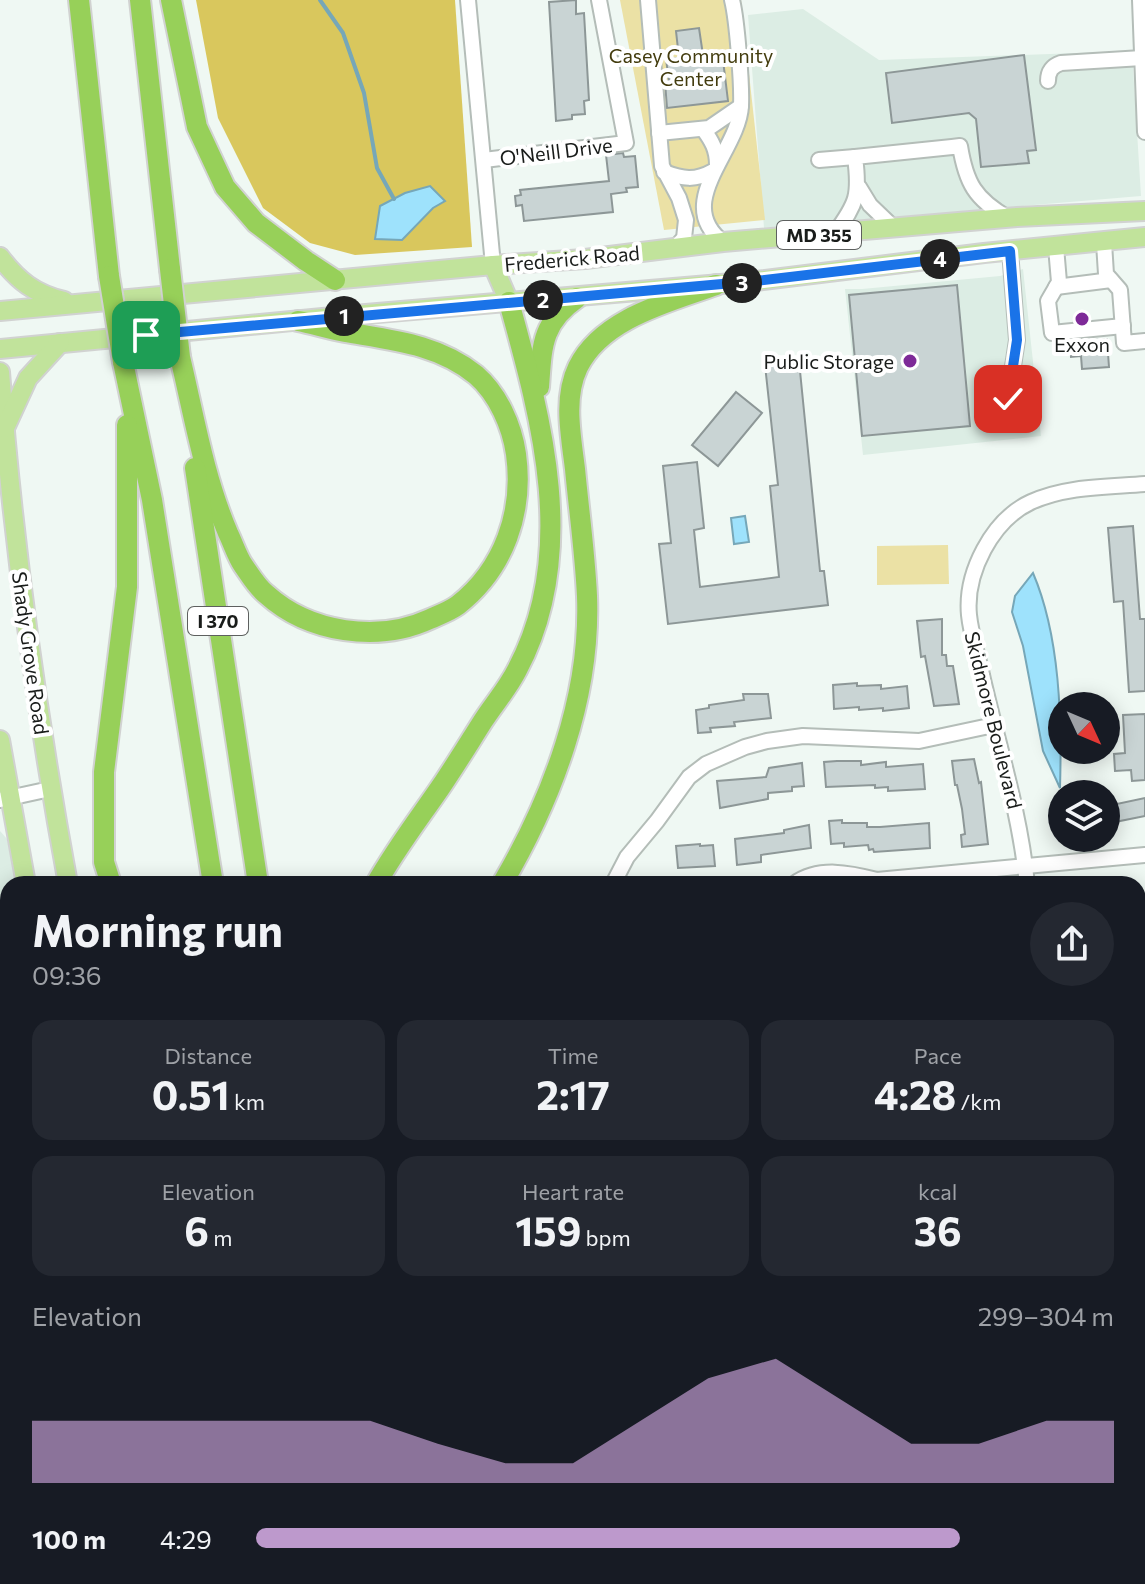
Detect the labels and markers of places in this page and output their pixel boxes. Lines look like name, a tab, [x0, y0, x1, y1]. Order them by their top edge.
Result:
pin: 4	[920, 239, 960, 279]
pin: 3	[722, 263, 762, 303]
pin: 2	[523, 280, 563, 320]
pin: 1	[324, 296, 364, 336]
pin	[112, 301, 180, 369]
marker: Exxon	[1073, 310, 1091, 328]
place label: Exxon	[1054, 332, 1110, 356]
place label: Public Storage	[764, 349, 894, 373]
marker: Public Storage	[901, 352, 919, 370]
pin	[974, 365, 1042, 433]

